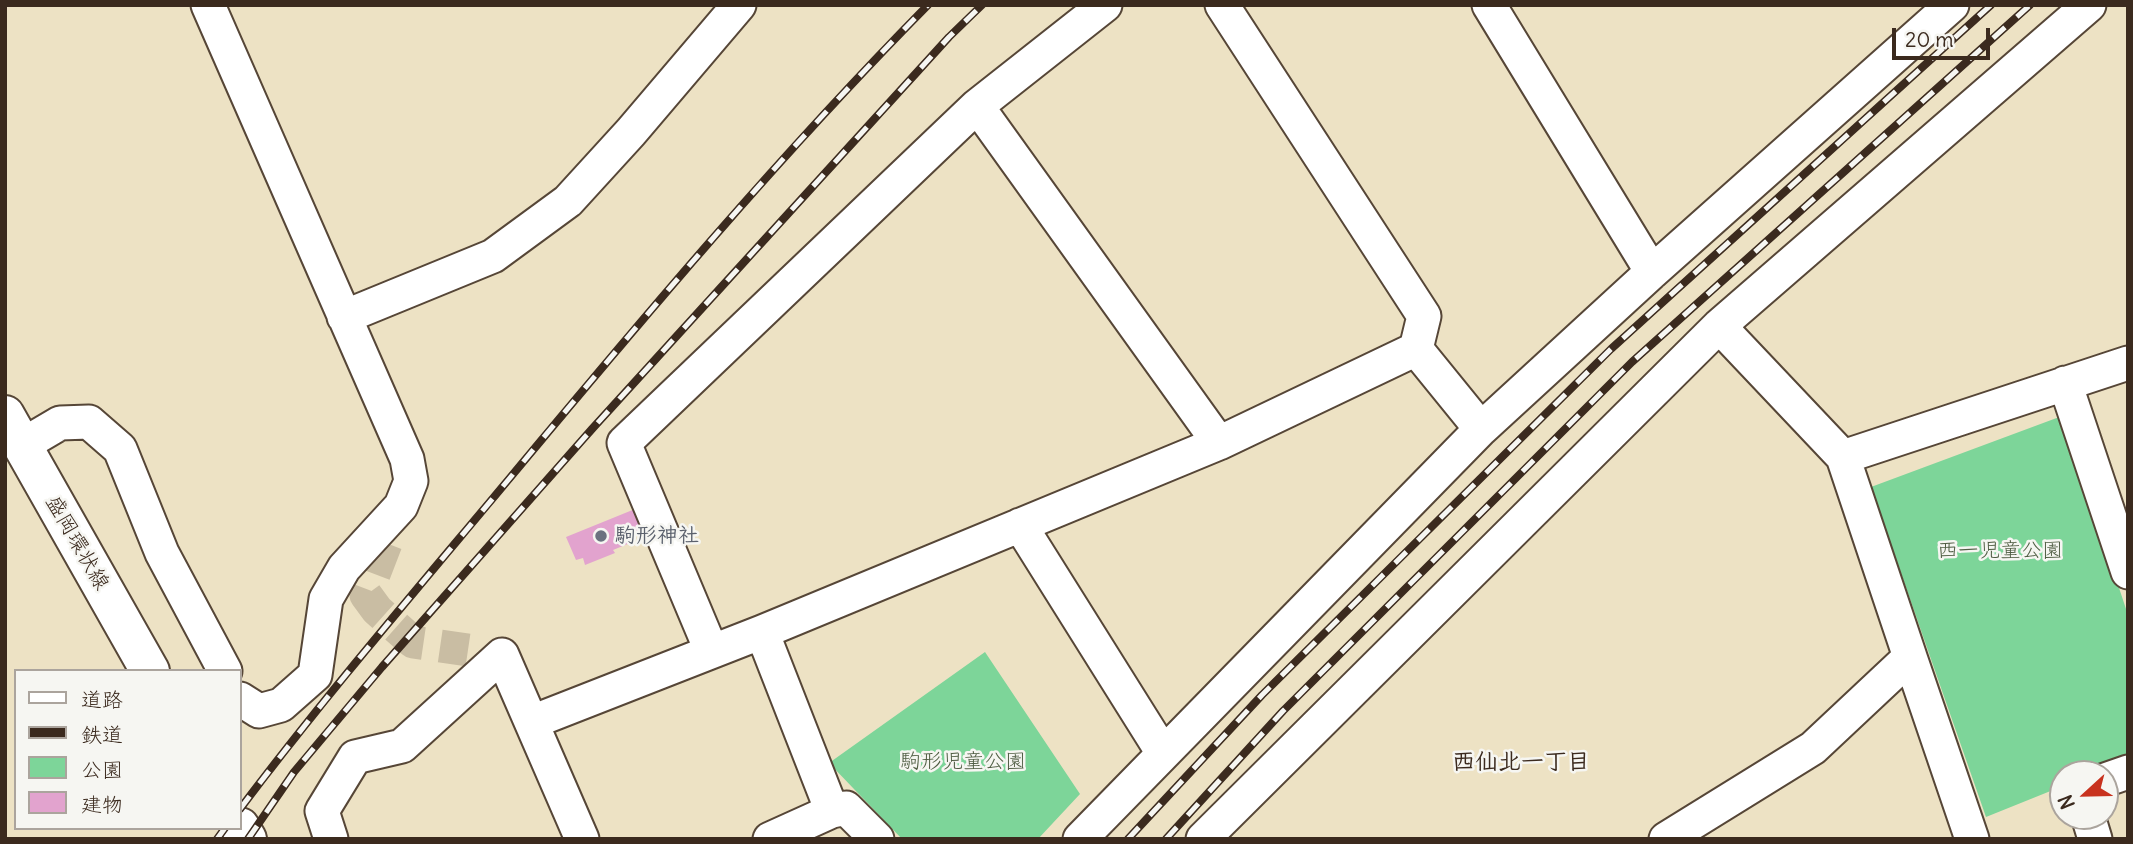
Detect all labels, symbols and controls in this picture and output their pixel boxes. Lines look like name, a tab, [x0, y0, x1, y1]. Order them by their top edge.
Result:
scale bar	[1895, 14, 1993, 58]
text: 20 m	[1905, 26, 1954, 53]
street label: 盛岡環状線	[40, 491, 114, 595]
place label: 駒形神社	[615, 523, 699, 549]
marker: 駒形神社	[593, 528, 609, 544]
park label: 西一児童公園	[1937, 538, 2063, 564]
legend	[14, 669, 242, 830]
text: 道路	[81, 686, 123, 713]
text: 鉄道	[81, 721, 123, 748]
district label: 西仙北一丁目	[1452, 748, 1590, 776]
park label: 駒形児童公園	[900, 749, 1026, 775]
text: 公園	[81, 756, 123, 783]
north arrow	[2049, 760, 2119, 830]
text: 建物	[81, 791, 123, 818]
text: N	[2053, 792, 2080, 813]

